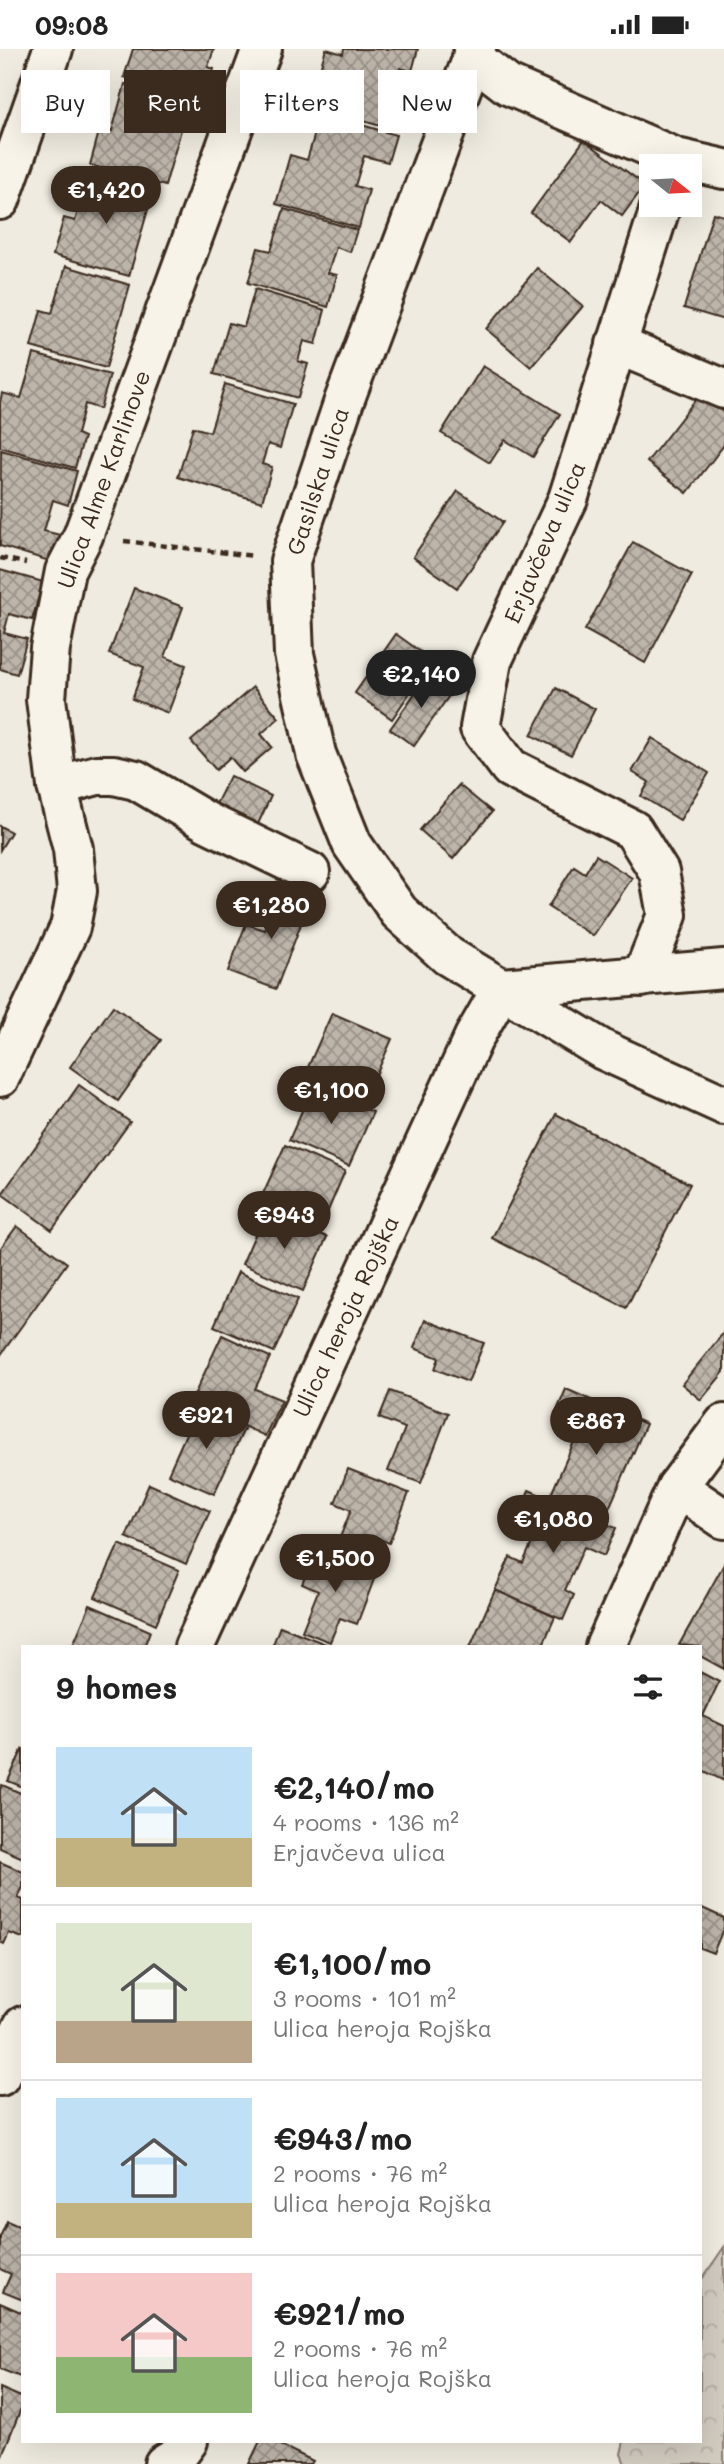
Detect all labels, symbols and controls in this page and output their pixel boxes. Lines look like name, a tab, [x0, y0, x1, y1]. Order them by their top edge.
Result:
text: 09:08	[35, 8, 108, 42]
chip: Buy	[21, 70, 110, 133]
chip: Rent	[124, 70, 226, 133]
chip: Filters	[240, 70, 364, 133]
chip: New	[378, 70, 477, 133]
north arrow	[639, 154, 702, 217]
map controls	[639, 154, 702, 217]
pin: €1,420	[49, 167, 163, 226]
text: €1,420	[67, 174, 145, 204]
street label: Ulica Alme Karlinove	[50, 366, 156, 592]
street label: Gasilska ulica	[279, 403, 355, 559]
street label: Erjavčeva ulica	[496, 457, 592, 627]
pin: €2,140	[364, 651, 478, 710]
text: €2,140	[382, 658, 460, 688]
pin: €1,280	[214, 881, 328, 941]
text: €1,280	[232, 889, 310, 919]
pin: €1,100	[274, 1067, 388, 1126]
text: €1,100	[293, 1074, 369, 1104]
pin: €943	[243, 1191, 325, 1251]
text: €943	[254, 1199, 314, 1229]
street label: Ulica heroja Rojška	[285, 1210, 405, 1422]
pin: €921	[165, 1391, 247, 1451]
pin: €867	[555, 1397, 637, 1457]
text: €921	[178, 1399, 234, 1429]
text: €867	[566, 1405, 626, 1435]
pin: €1,080	[496, 1495, 610, 1555]
text: €1,080	[513, 1503, 593, 1533]
pin: €1,500	[278, 1535, 392, 1594]
text: €1,500	[296, 1542, 374, 1572]
text: 9 homes	[56, 1667, 177, 1707]
icon: filters	[629, 1668, 667, 1706]
text: €2,140/mo	[273, 1767, 434, 1807]
icon: home	[112, 1775, 196, 1859]
text: 4 rooms · 136 m²	[273, 1807, 459, 1837]
text: Erjavčeva ulica	[273, 1837, 446, 1867]
text: €1,100/mo	[273, 1943, 431, 1983]
icon: home	[112, 1951, 196, 2035]
text: 3 rooms · 101 m²	[273, 1983, 456, 2013]
text: Ulica heroja Rojška	[273, 2013, 492, 2043]
text: €943/mo	[273, 2118, 412, 2158]
icon: home	[112, 2126, 196, 2210]
text: 2 rooms · 76 m²	[273, 2158, 447, 2188]
text: Ulica heroja Rojška	[273, 2188, 492, 2218]
text: €921/mo	[273, 2293, 405, 2333]
icon: home	[112, 2301, 196, 2385]
text: 2 rooms · 76 m²	[273, 2333, 447, 2363]
text: Ulica heroja Rojška	[273, 2363, 492, 2393]

